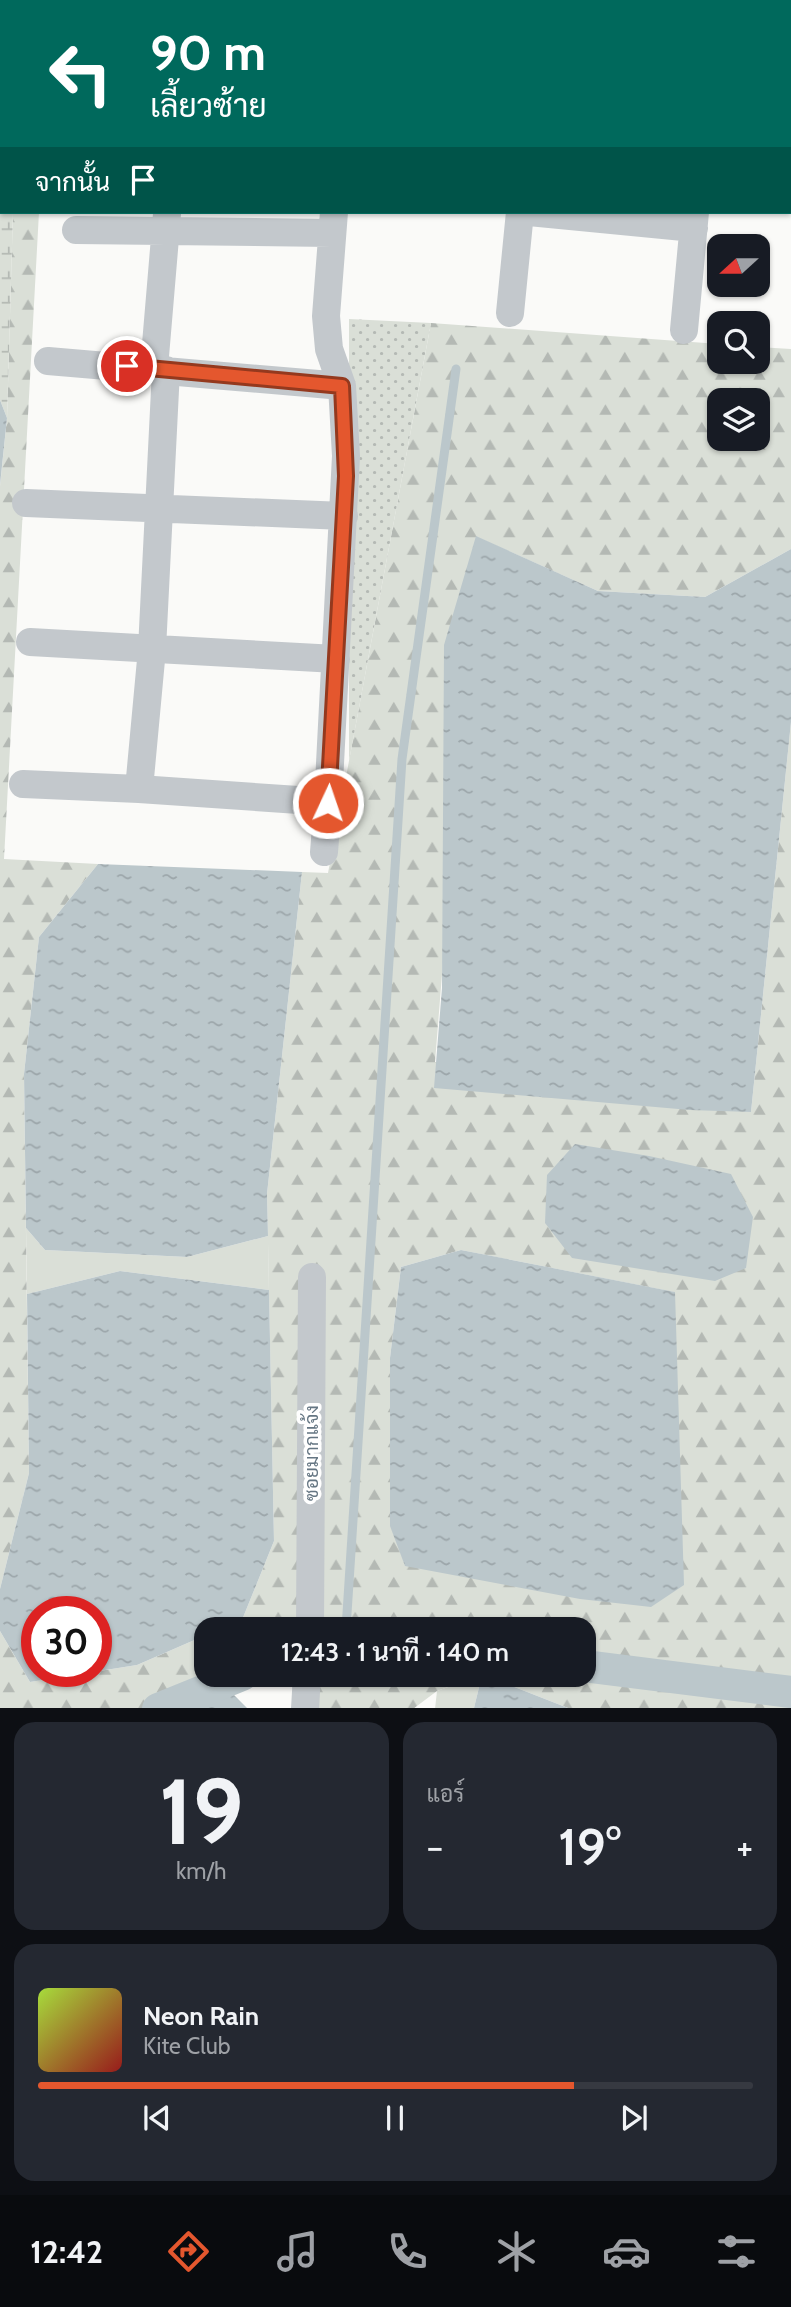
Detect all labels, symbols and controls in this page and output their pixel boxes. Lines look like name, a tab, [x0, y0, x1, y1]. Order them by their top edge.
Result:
text: 90 m	[150, 23, 266, 82]
icon: left	[35, 28, 126, 119]
text: เลี้ยวซ้าย	[150, 86, 267, 125]
icon: arrive	[124, 161, 162, 199]
text: จากนั้น	[35, 166, 110, 198]
north arrow	[707, 234, 770, 298]
map controls	[707, 234, 770, 451]
button: search	[707, 311, 770, 374]
pin	[97, 336, 157, 396]
icon: arrive	[108, 347, 146, 385]
button: layers	[707, 388, 770, 451]
position arrow	[291, 766, 365, 840]
street label: ซอยมากแจ้ง	[300, 1405, 323, 1501]
speed limit sign: 30	[21, 1596, 112, 1687]
text: 12:43 · 1 นาที · 140 m	[281, 1636, 509, 1668]
text: 19	[159, 1756, 244, 1867]
text: แอร์	[427, 1780, 464, 1808]
text: 19°	[558, 1815, 621, 1878]
text: −	[427, 1823, 443, 1870]
text: +	[736, 1823, 753, 1870]
text: km/h	[176, 1857, 226, 1885]
text: Neon Rain	[143, 2000, 259, 2032]
text: Kite Club	[143, 2032, 230, 2060]
icon: previous	[138, 2099, 176, 2137]
icon: pause	[376, 2099, 414, 2137]
icon: next	[615, 2099, 653, 2137]
icon: directions	[164, 2227, 213, 2276]
icon: music	[273, 2227, 322, 2276]
icon: phone	[383, 2227, 432, 2276]
icon: climate	[492, 2227, 541, 2276]
icon: car	[602, 2227, 651, 2276]
icon: filters	[712, 2227, 761, 2276]
text: 12:42	[30, 2232, 103, 2271]

